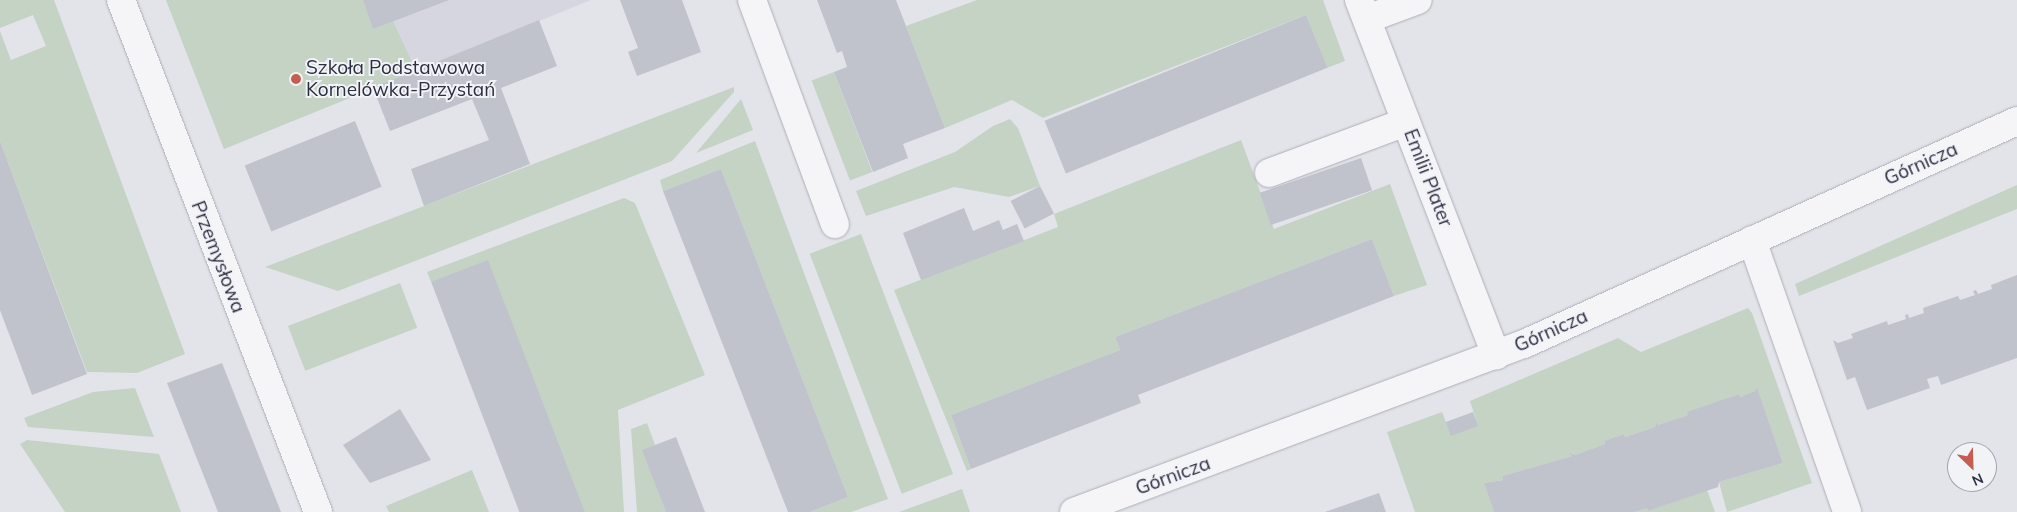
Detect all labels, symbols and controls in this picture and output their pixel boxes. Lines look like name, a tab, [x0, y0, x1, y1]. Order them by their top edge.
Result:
place label: Szkoła Podstawowa Kornelówka-Przystań	[306, 57, 495, 101]
marker: Szkoła Podstawowa Kornelówka-Przystań	[290, 73, 302, 85]
street label: Emilii Plater	[1399, 126, 1457, 230]
street label: Górnicza	[1881, 138, 1961, 190]
street label: Przemysłowa	[186, 198, 250, 316]
street label: Górnicza	[1511, 305, 1591, 357]
north arrow	[1947, 442, 1997, 492]
street label: Górnicza	[1133, 452, 1213, 500]
text: N	[1969, 469, 1986, 490]

